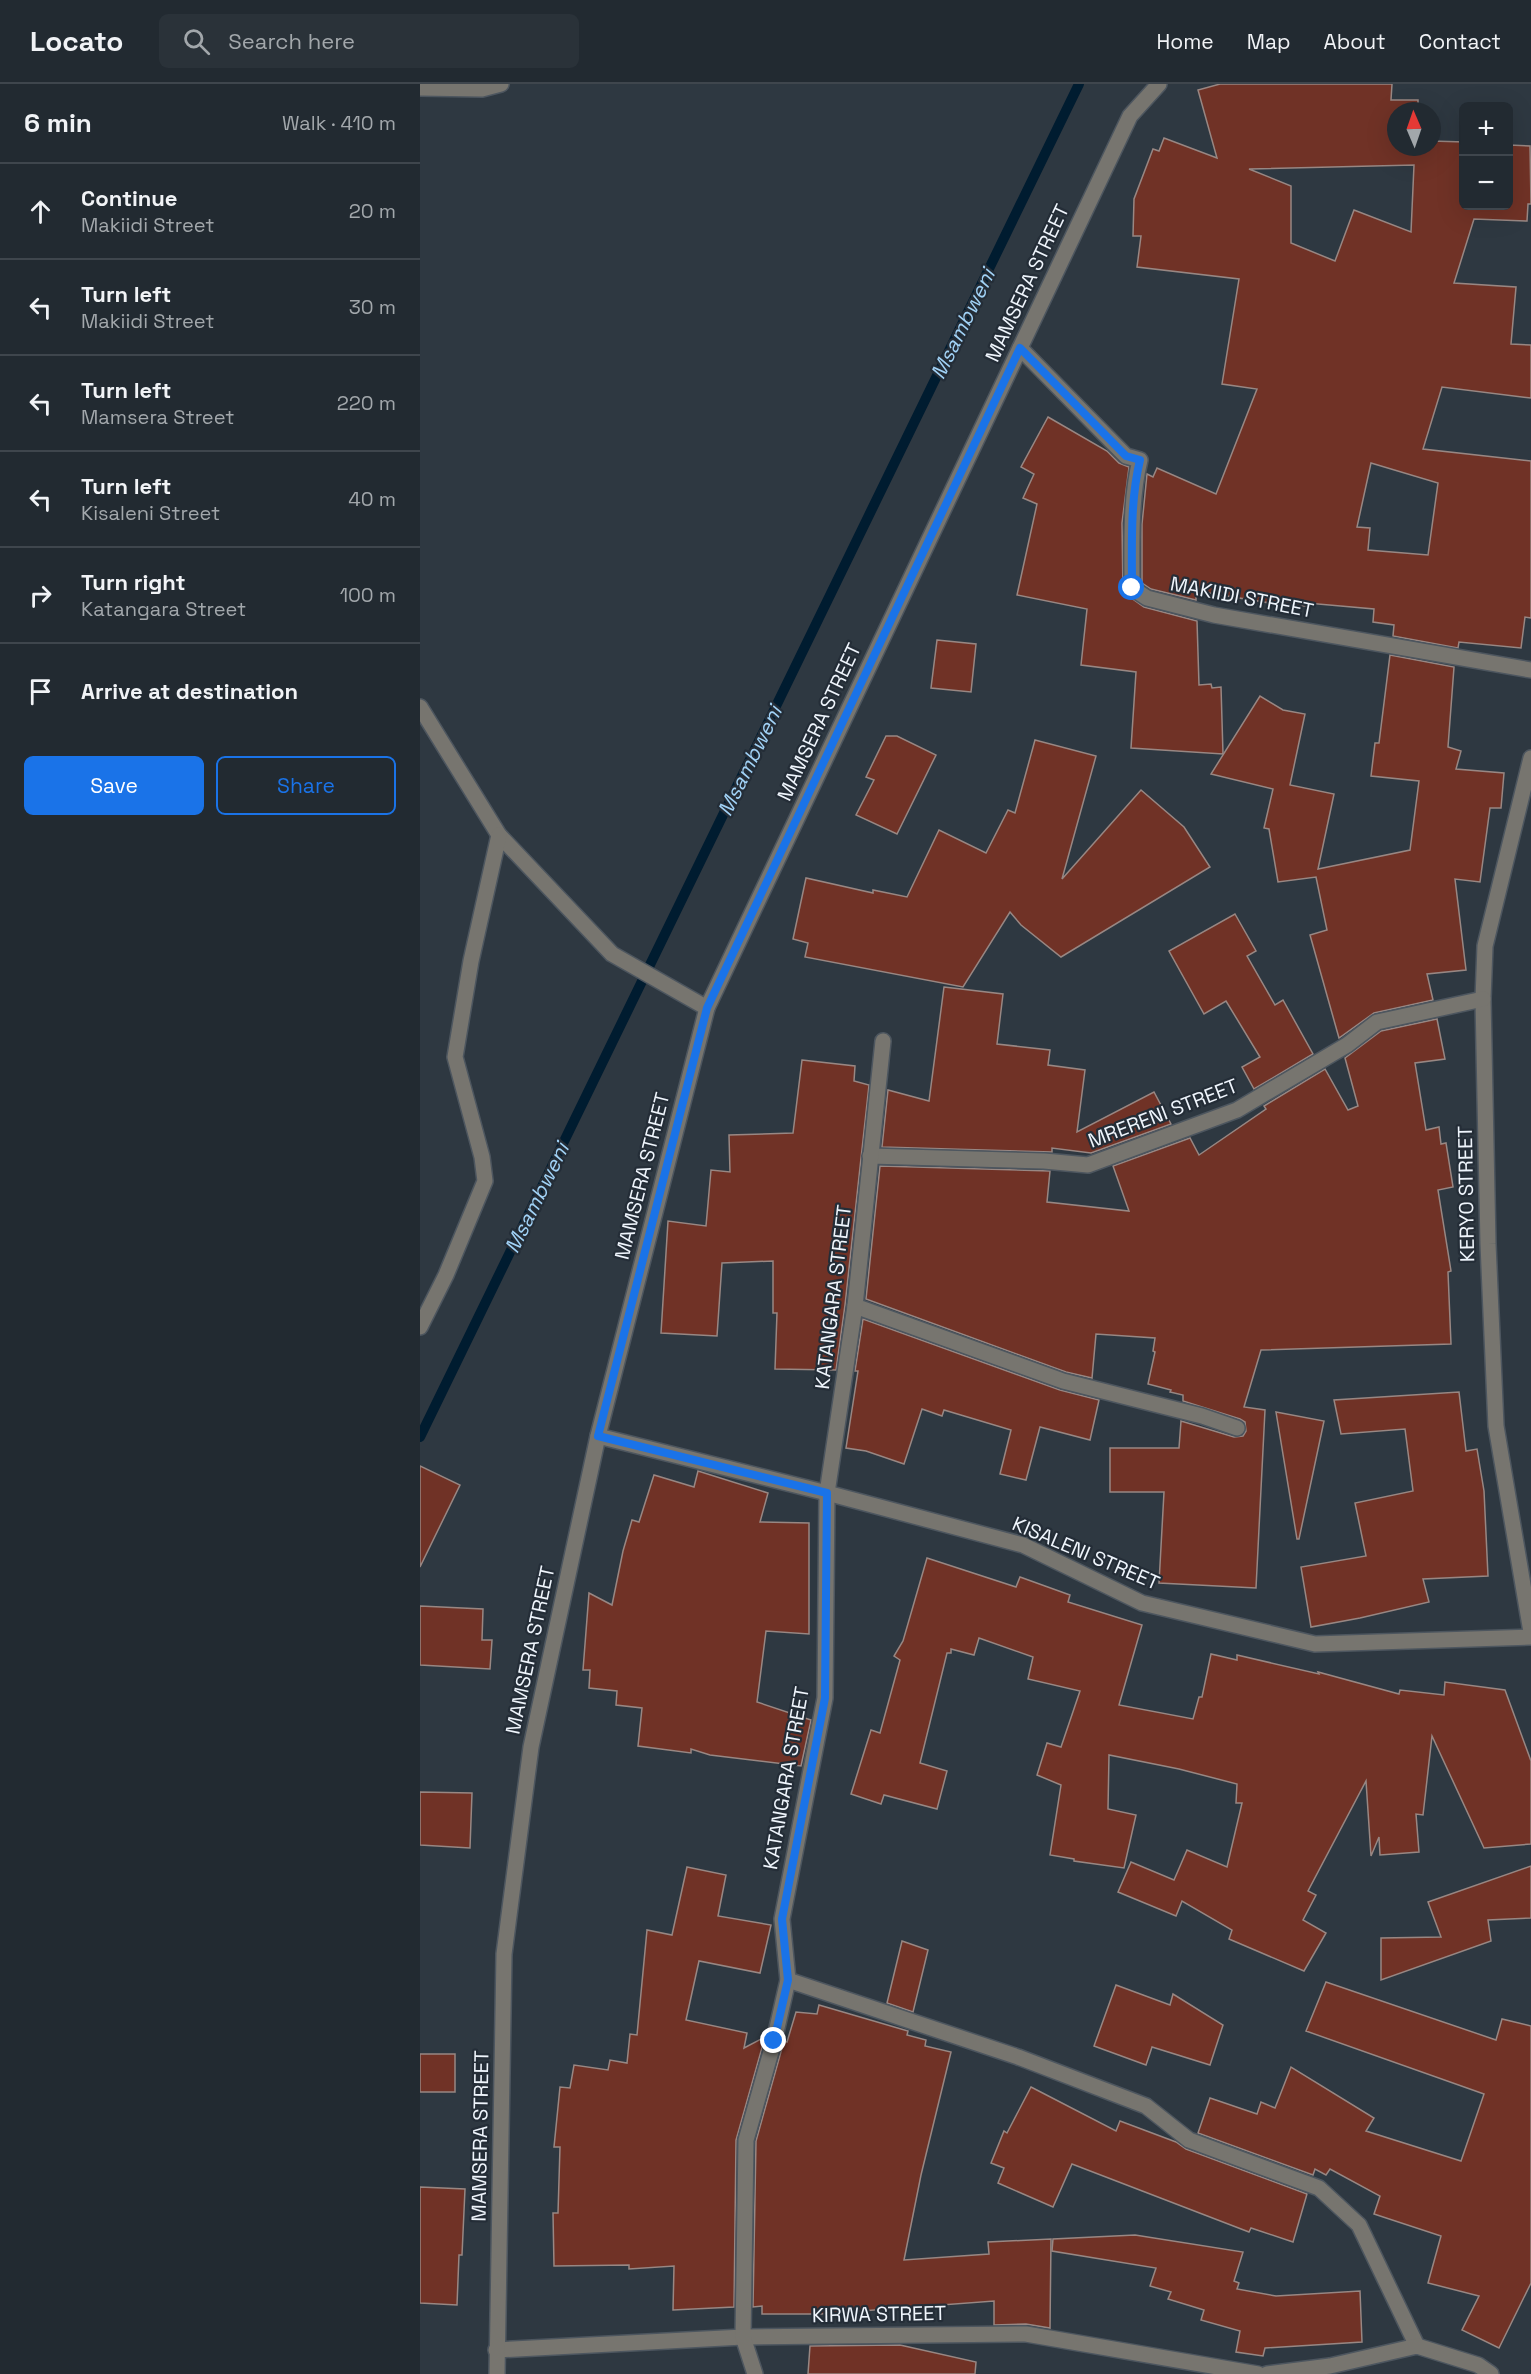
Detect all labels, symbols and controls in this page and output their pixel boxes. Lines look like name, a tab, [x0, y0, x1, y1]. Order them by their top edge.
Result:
search box	[159, 14, 579, 68]
text: Locato	[30, 23, 123, 59]
icon: search	[180, 25, 213, 58]
text: Search here	[228, 27, 355, 55]
text: Home	[1156, 28, 1214, 55]
text: Map	[1247, 28, 1291, 55]
text: About	[1324, 28, 1386, 55]
text: Contact	[1419, 28, 1501, 55]
north arrow	[1387, 102, 1441, 156]
map controls	[1459, 102, 1513, 210]
button: +	[1459, 102, 1513, 156]
text: 6 min	[24, 106, 92, 140]
text: Walk · 410 m	[282, 110, 396, 136]
button: −	[1459, 156, 1513, 210]
text: Continue	[81, 184, 177, 212]
icon: ahead	[24, 195, 57, 228]
text: 20 m	[349, 198, 396, 224]
street label: MAMSERA STREET	[979, 200, 1075, 366]
text: Makiidi Street	[81, 212, 214, 238]
water label: Msambweni	[924, 262, 1002, 383]
text: Turn left	[81, 280, 171, 308]
icon: left	[24, 291, 57, 324]
text: 30 m	[349, 294, 396, 320]
text: Makiidi Street	[81, 308, 214, 334]
text: Turn left	[81, 376, 171, 404]
icon: left	[24, 387, 57, 420]
text: 220 m	[337, 390, 396, 416]
text: Mamsera Street	[81, 404, 234, 430]
text: Turn left	[81, 472, 171, 500]
icon: left	[24, 483, 57, 516]
text: 40 m	[348, 486, 396, 512]
text: Kisaleni Street	[81, 500, 220, 526]
text: Turn right	[81, 568, 186, 596]
street label: MAKIIDI STREET	[1168, 570, 1316, 624]
route start	[1118, 574, 1144, 600]
icon: right	[24, 579, 57, 612]
text: 100 m	[340, 582, 396, 608]
text: Katangara Street	[81, 596, 246, 622]
street label: MAMSERA STREET	[771, 639, 867, 805]
icon: arrive	[24, 675, 57, 708]
text: Arrive at destination	[81, 677, 298, 705]
water label: Msambweni	[711, 699, 789, 820]
button: Save	[24, 756, 204, 815]
button: Share	[216, 756, 396, 815]
street label: MRERENI STREET	[1084, 1072, 1242, 1154]
street label: MAMSERA STREET	[609, 1090, 675, 1262]
street label: KERYO STREET	[1452, 1125, 1480, 1262]
water label: Msambweni	[498, 1136, 576, 1257]
street label: KATANGARA STREET	[809, 1203, 857, 1391]
street label: KISALENI STREET	[1008, 1510, 1164, 1596]
street label: MAMSERA STREET	[499, 1563, 561, 1736]
street label: KATANGARA STREET	[757, 1684, 815, 1872]
route end	[760, 2027, 786, 2053]
street label: MAMSERA STREET	[466, 2050, 494, 2222]
street label: KIRWA STREET	[812, 2300, 947, 2328]

